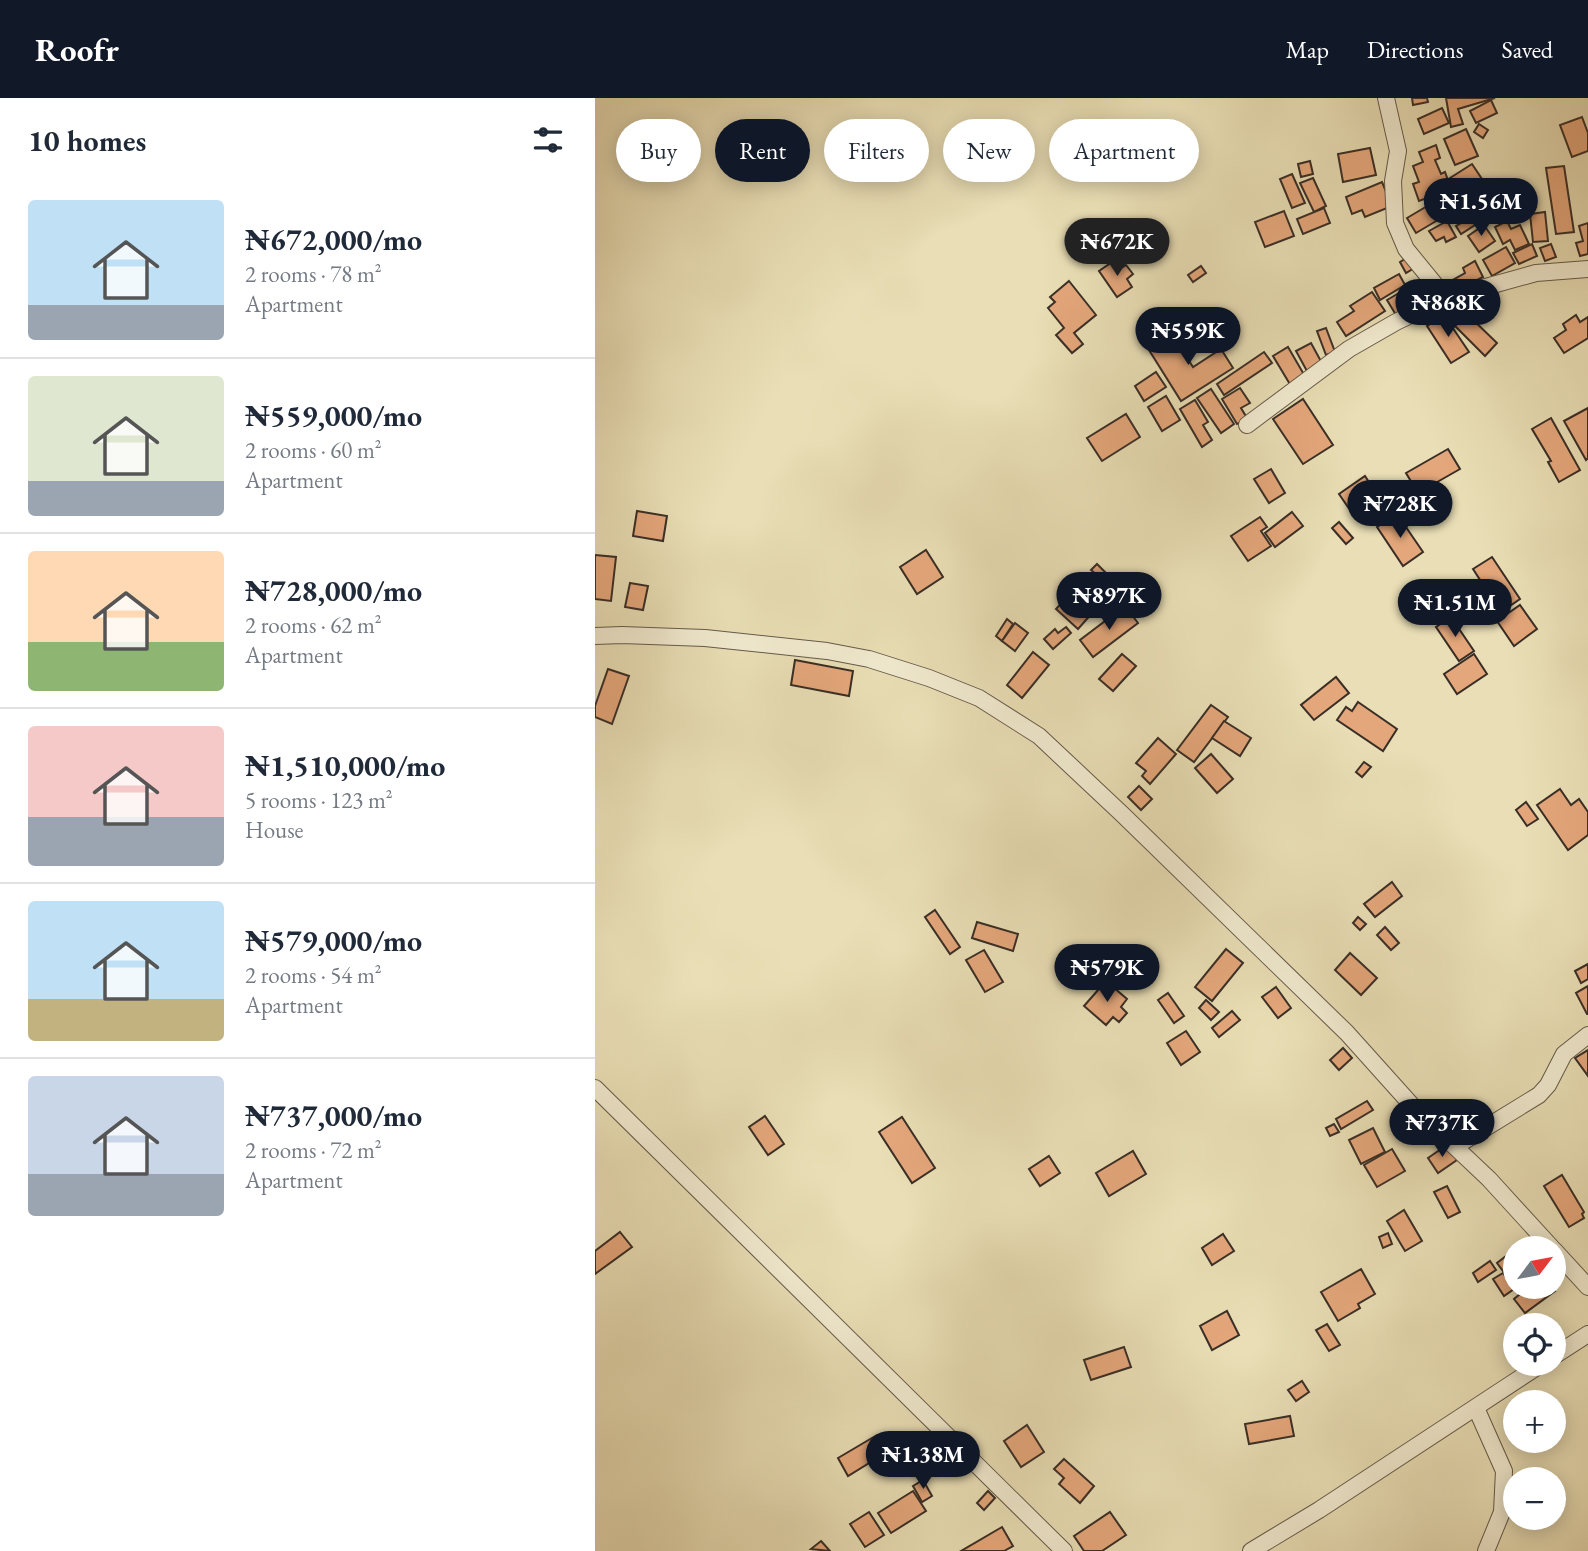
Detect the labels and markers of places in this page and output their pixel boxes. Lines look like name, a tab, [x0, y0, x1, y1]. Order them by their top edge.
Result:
pin: ₦1.56M	[1424, 178, 1538, 238]
pin: ₦672K	[1068, 218, 1166, 278]
pin: ₦868K	[1399, 280, 1497, 339]
pin: ₦559K	[1139, 308, 1237, 367]
pin: ₦728K	[1351, 480, 1449, 540]
pin: ₦897K	[1060, 573, 1158, 632]
pin: ₦1.51M	[1398, 580, 1512, 639]
pin: ₦579K	[1058, 944, 1156, 1004]
pin: ₦737K	[1393, 1100, 1491, 1159]
pin: ₦1.38M	[866, 1432, 980, 1491]

